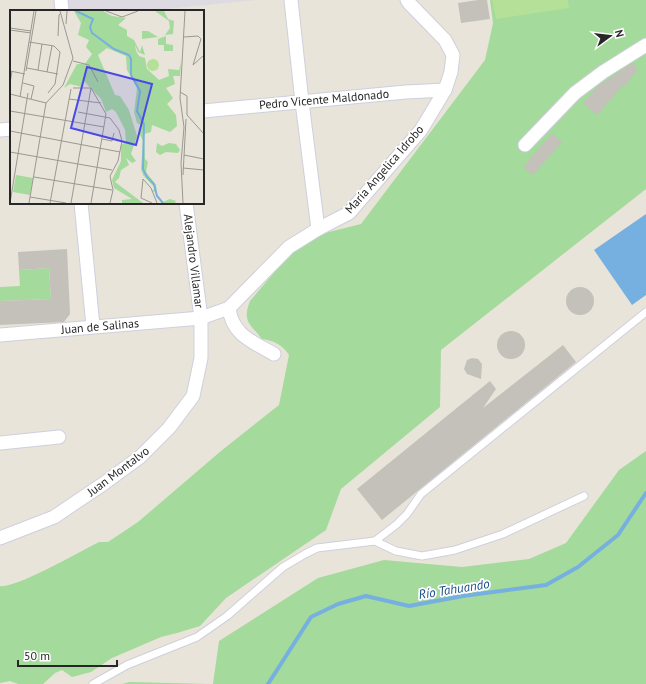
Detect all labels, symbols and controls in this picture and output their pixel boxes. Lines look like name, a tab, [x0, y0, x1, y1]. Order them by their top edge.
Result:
inset map	[10, 10, 204, 204]
north arrow	[590, 16, 630, 56]
text: N	[612, 28, 627, 39]
street label: Pedro Vicente Maldonado	[258, 86, 390, 112]
street label: María Angelica Idrobo	[342, 122, 426, 216]
street label: Alejandro Villamar	[181, 213, 207, 309]
street label: Juan de Salinas	[59, 315, 140, 337]
street label: Juan Montalvo	[83, 443, 152, 500]
water label: Río Tahuando	[417, 575, 491, 603]
scale bar	[18, 642, 117, 668]
text: 50 m	[24, 648, 50, 663]

